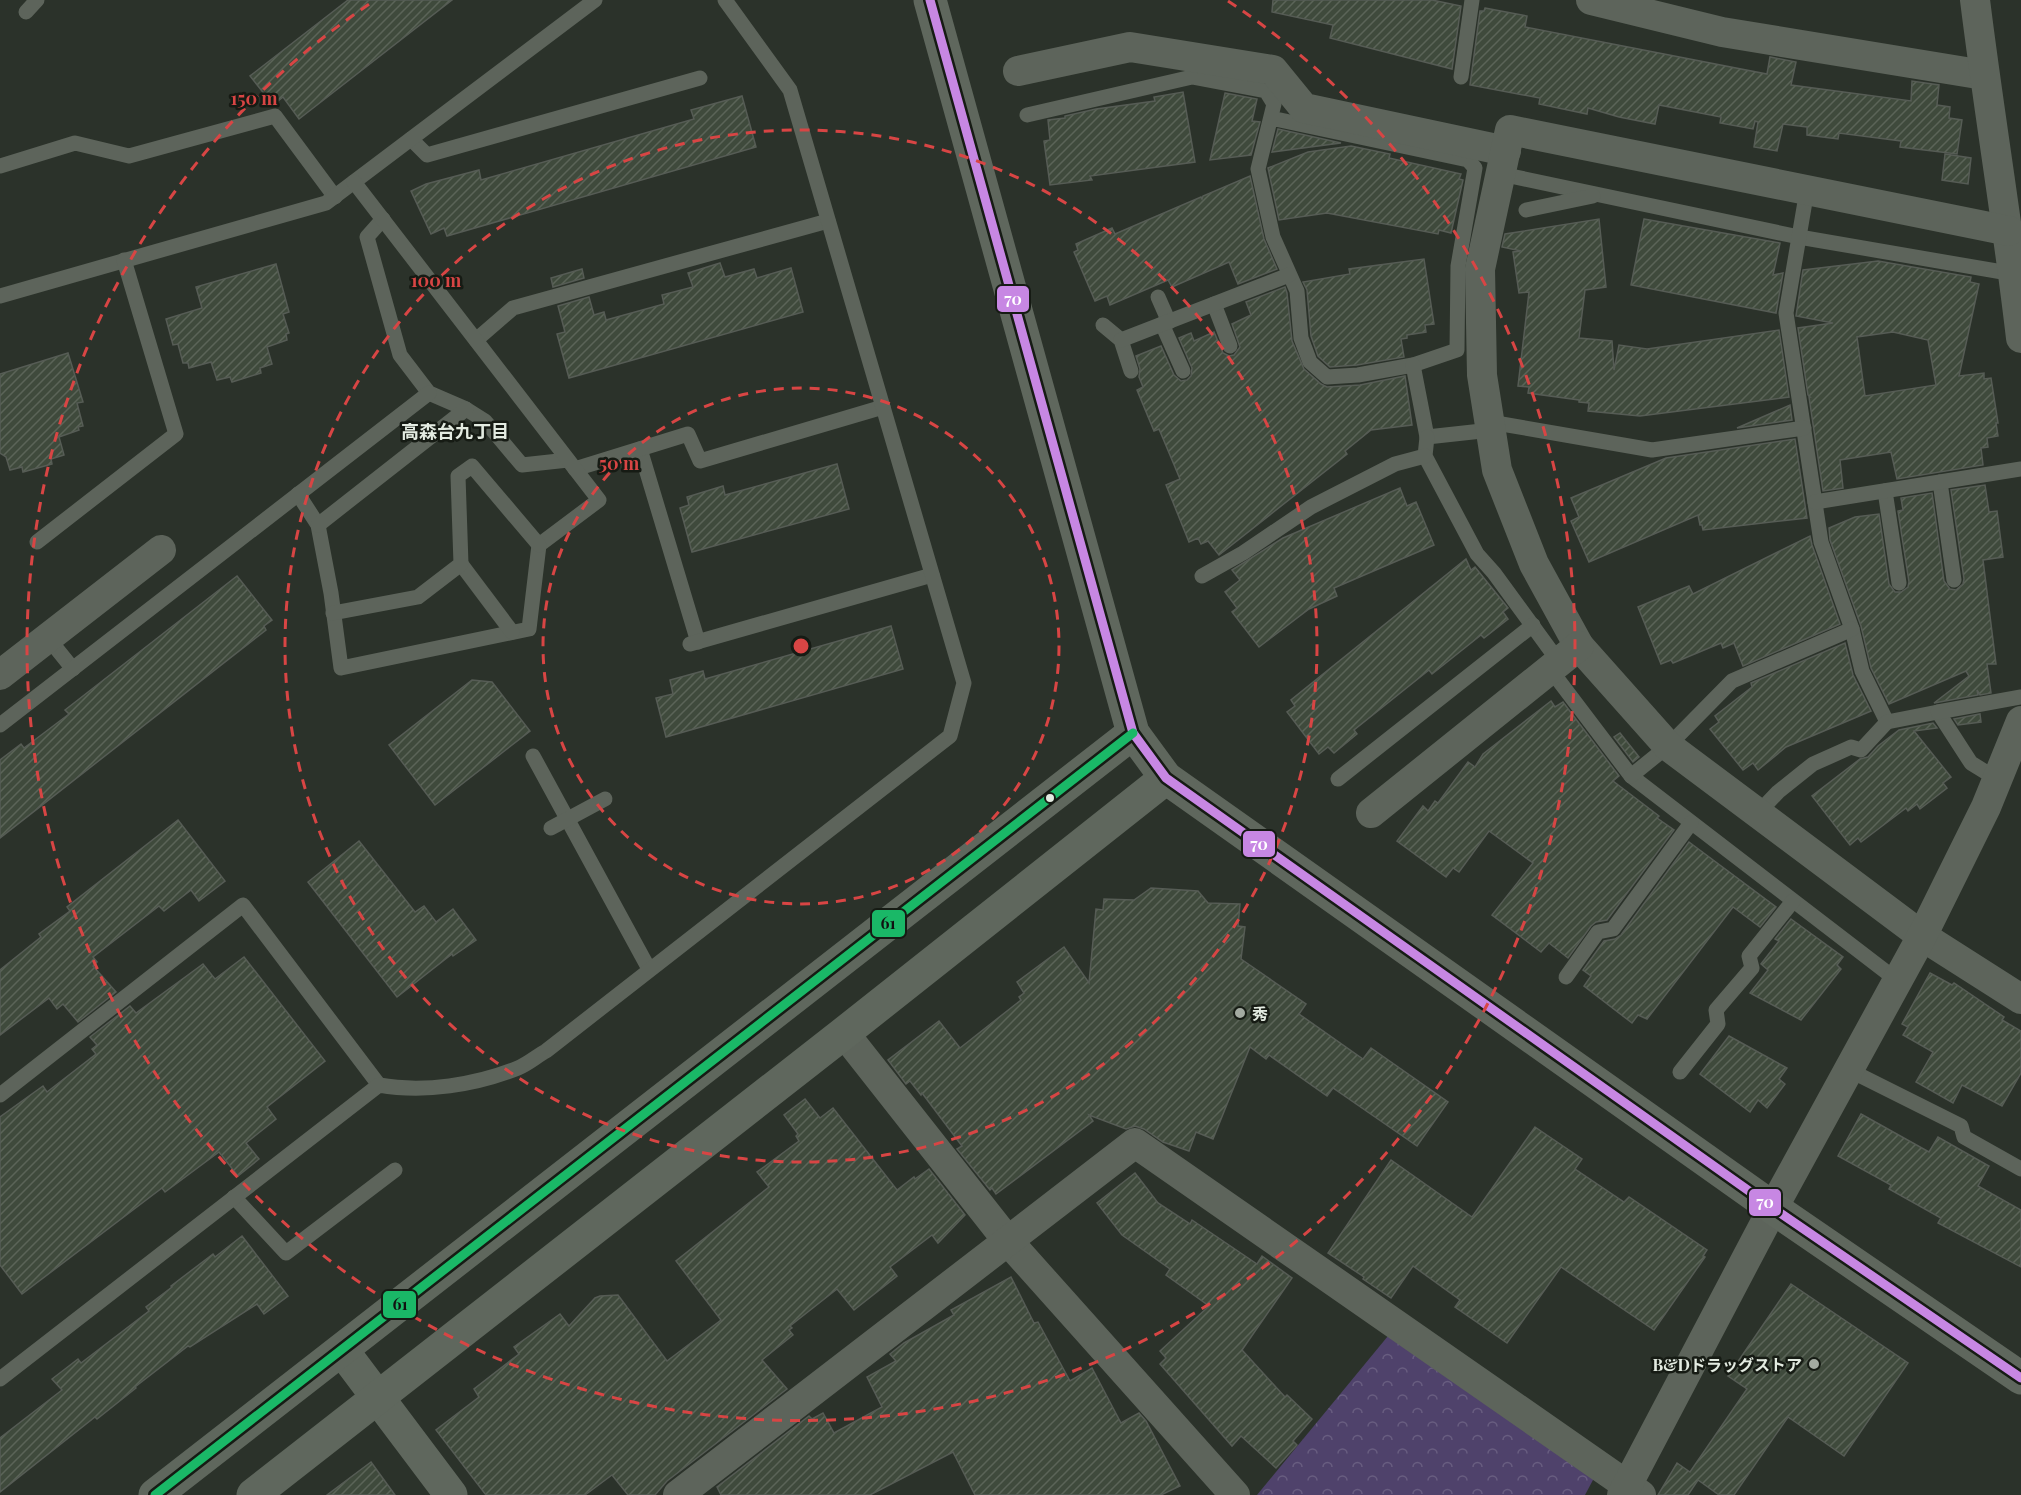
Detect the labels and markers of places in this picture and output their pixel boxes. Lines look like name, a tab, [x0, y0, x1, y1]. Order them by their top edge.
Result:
centre of rings	[791, 636, 811, 656]
unlabelled marker	[1044, 792, 1056, 804]
place label: 秀	[1252, 1003, 1268, 1024]
marker: 秀	[1233, 1006, 1247, 1020]
place label: B&Dドラッグストア	[1652, 1354, 1802, 1375]
marker: B&Dドラッグストア	[1807, 1357, 1821, 1371]

